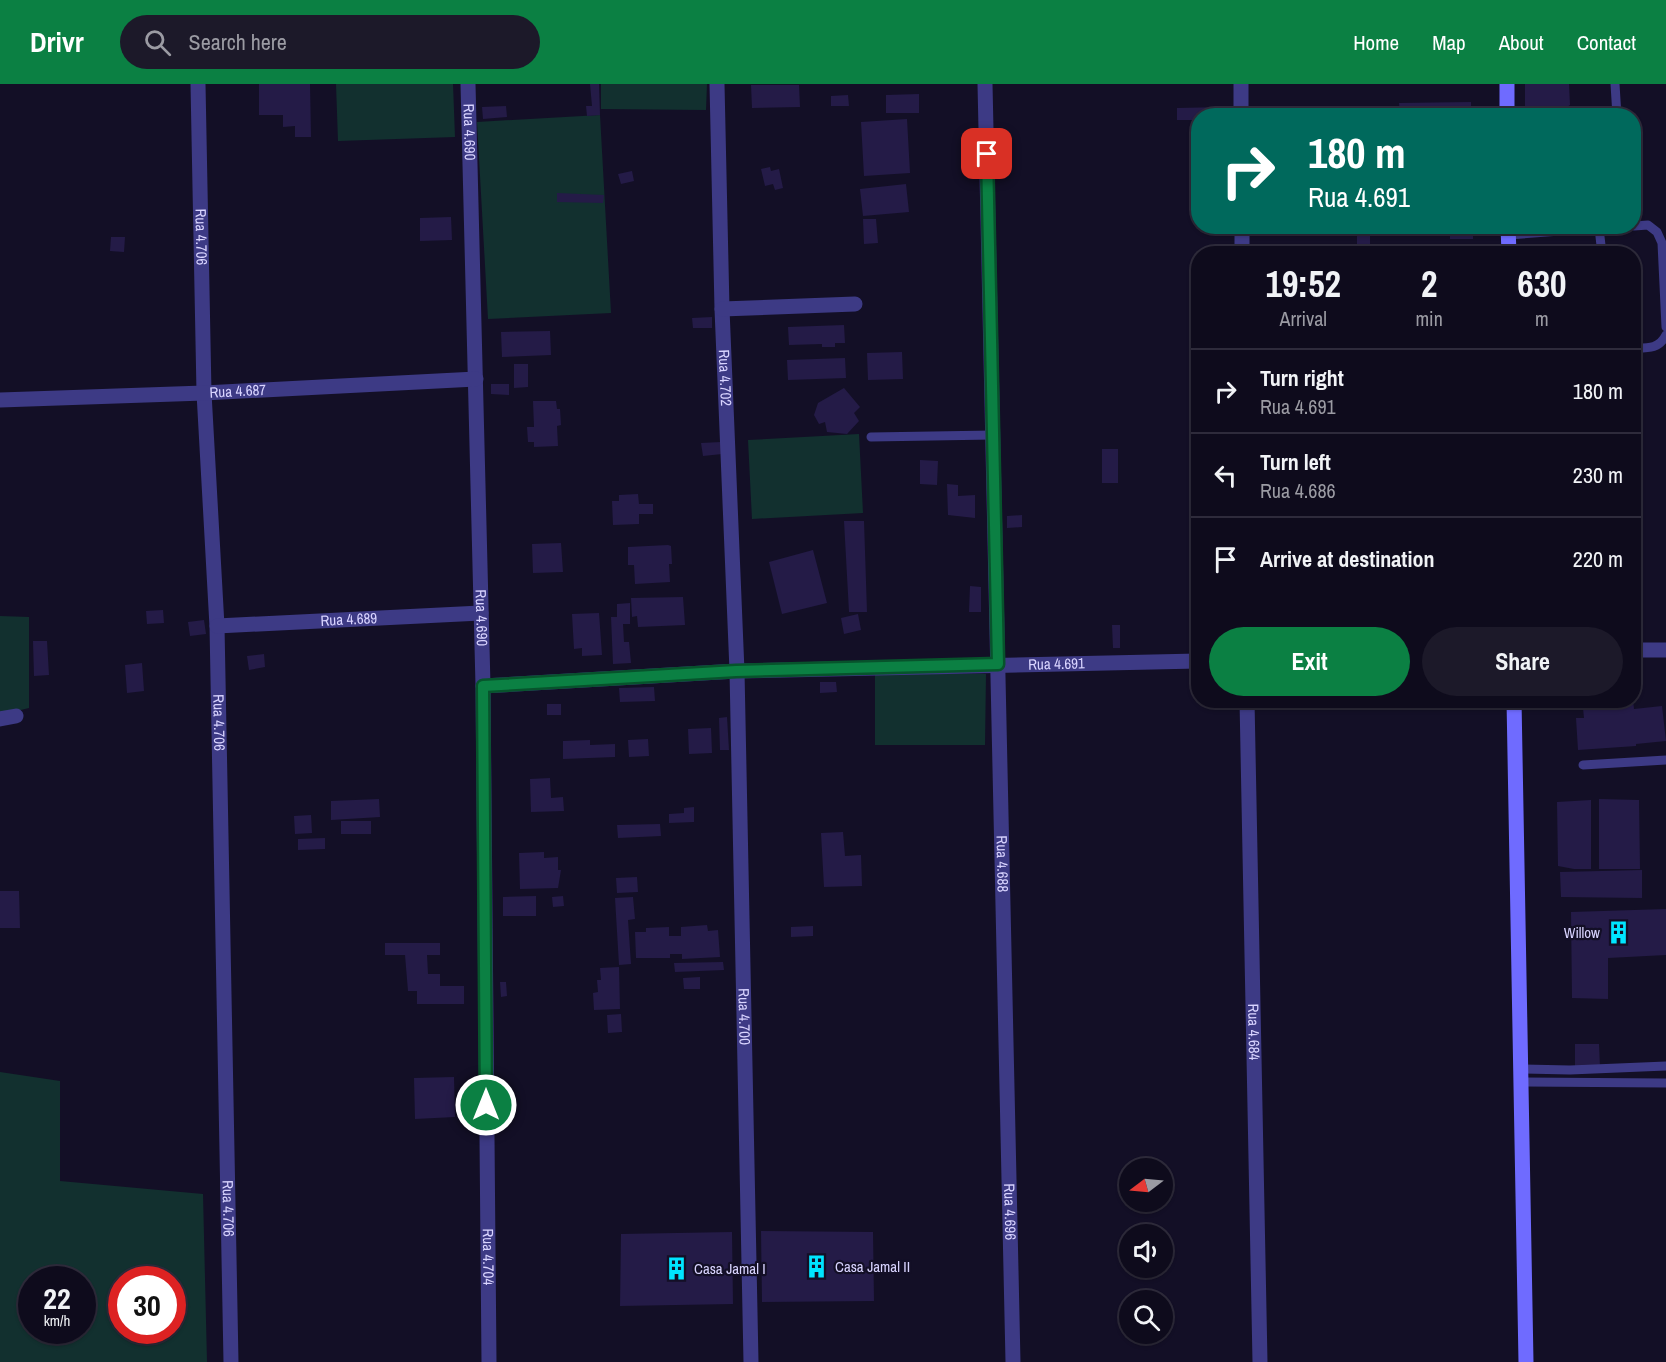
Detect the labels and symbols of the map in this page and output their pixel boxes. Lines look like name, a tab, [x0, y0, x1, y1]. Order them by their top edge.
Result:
street label: Rua 4.690	[458, 103, 481, 161]
pin	[961, 128, 1012, 179]
street label: Rua 4.706	[190, 208, 213, 266]
street label: Rua 4.702	[714, 349, 737, 407]
street label: Rua 4.687	[209, 379, 267, 403]
street label: Rua 4.690	[471, 589, 493, 647]
street label: Rua 4.689	[320, 607, 378, 631]
street label: Rua 4.691	[1028, 652, 1085, 675]
street label: Rua 4.706	[208, 694, 230, 751]
street label: Rua 4.688	[991, 835, 1014, 893]
building icon: Willow	[1605, 920, 1631, 946]
place label: Willow	[1564, 922, 1600, 943]
street label: Rua 4.700	[733, 988, 756, 1045]
street label: Rua 4.684	[1243, 1003, 1265, 1061]
position arrow	[454, 1073, 518, 1137]
north arrow	[1119, 1158, 1173, 1212]
street label: Rua 4.706	[218, 1180, 240, 1237]
street label: Rua 4.696	[999, 1183, 1021, 1240]
street label: Rua 4.704	[478, 1228, 499, 1285]
building icon: Casa Jamal II	[804, 1254, 830, 1280]
building icon: Casa Jamal I	[663, 1256, 689, 1282]
place label: Casa Jamal II	[835, 1256, 910, 1277]
place label: Casa Jamal I	[694, 1258, 766, 1279]
speed limit sign: 30	[108, 1266, 186, 1344]

